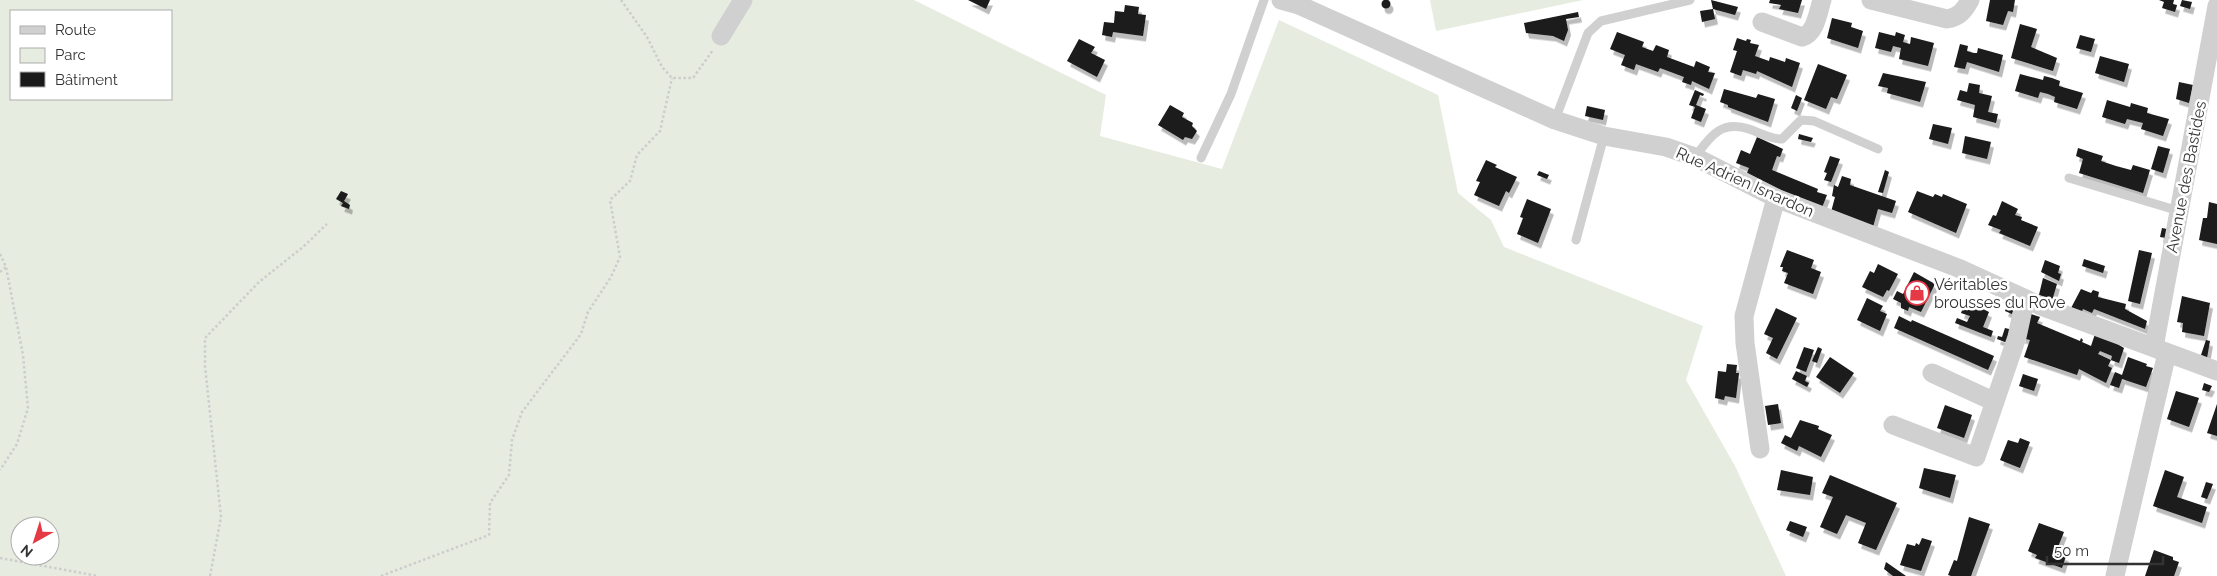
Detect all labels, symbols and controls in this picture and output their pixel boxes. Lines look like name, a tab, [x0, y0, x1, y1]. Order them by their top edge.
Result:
legend	[10, 10, 172, 100]
text: Route	[55, 21, 96, 39]
text: Parc	[55, 46, 86, 64]
text: Bâtiment	[55, 71, 118, 89]
street label: Avenue des Bastides	[2162, 99, 2210, 255]
street label: Rue Adrien Isnardon	[1673, 143, 1817, 221]
place label: Véritables brousses du Rove	[1934, 275, 2066, 312]
shop icon: Véritables brousses du Rove	[1904, 280, 1930, 306]
north arrow	[10, 516, 60, 566]
scale bar	[2047, 534, 2163, 566]
text: N	[18, 542, 36, 561]
text: 50 m	[2054, 542, 2089, 560]

